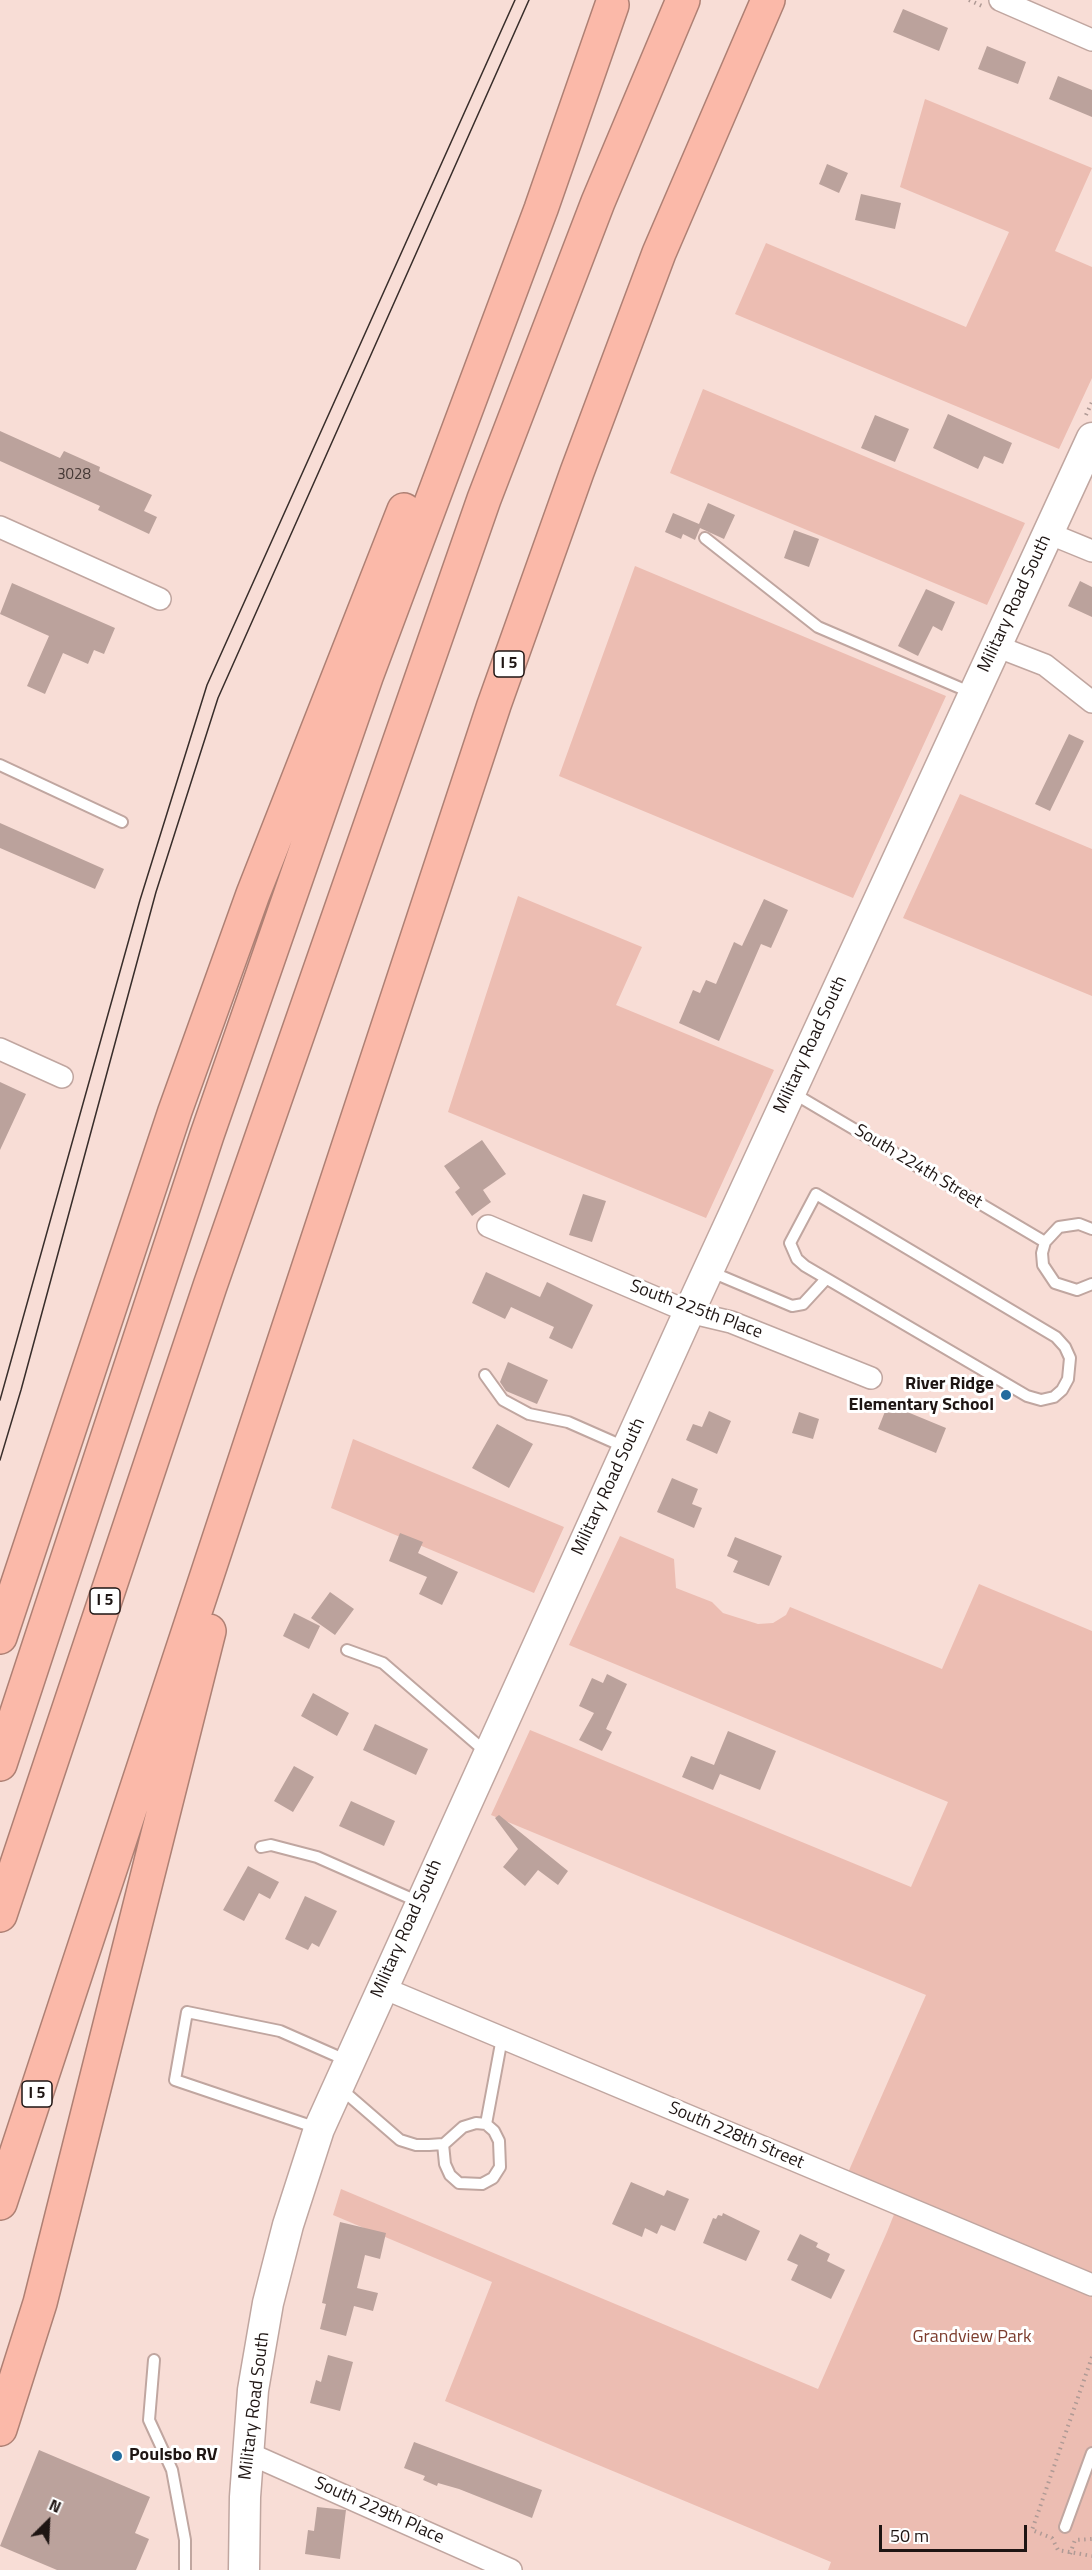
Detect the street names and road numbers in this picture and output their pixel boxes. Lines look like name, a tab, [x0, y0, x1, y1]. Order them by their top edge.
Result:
street label: Military Road South	[974, 532, 1056, 676]
road number: I 5	[494, 651, 524, 677]
street label: Military Road South	[770, 973, 852, 1117]
street label: South 224th Street	[850, 1120, 986, 1214]
street label: South 225th Place	[627, 1276, 765, 1344]
street label: Military Road South	[568, 1415, 650, 1559]
road number: I 5	[90, 1588, 120, 1614]
street label: Military Road South	[367, 1856, 447, 2002]
road number: I 5	[22, 2081, 52, 2107]
street label: South 228th Street	[665, 2098, 807, 2174]
street label: Military Road South	[235, 2331, 275, 2481]
street label: South 229th Place	[311, 2473, 447, 2549]

